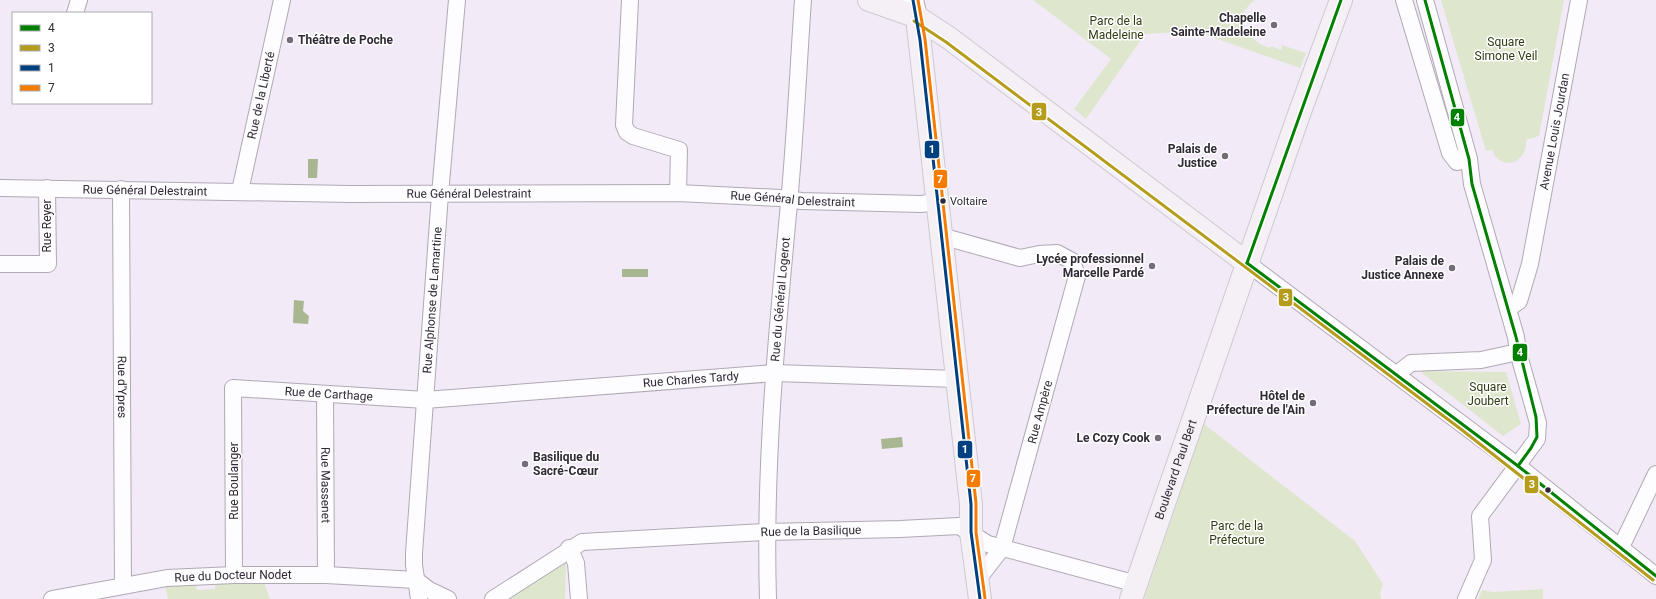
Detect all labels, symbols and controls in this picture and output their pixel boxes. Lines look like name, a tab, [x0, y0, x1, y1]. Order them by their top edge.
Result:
place label: Chapelle Sainte-Madeleine	[1171, 11, 1267, 39]
legend	[12, 12, 152, 104]
park label: Parc de la Madeleine	[1088, 14, 1144, 42]
marker: Chapelle Sainte-Madeleine	[1269, 20, 1279, 30]
text: 4	[48, 21, 55, 35]
place label: Théâtre de Poche	[298, 33, 393, 47]
marker: Théâtre de Poche	[285, 35, 295, 45]
park label: Square Simone Veil	[1475, 35, 1537, 63]
text: 3	[48, 41, 55, 55]
street label: Rue de la Liberté	[245, 50, 277, 140]
text: 1	[48, 61, 55, 75]
street label: Avenue Louis Jourdan	[1537, 72, 1572, 191]
text: 7	[48, 81, 55, 95]
line badge: 3	[1031, 102, 1047, 121]
text: 3	[1036, 106, 1042, 119]
line badge: 4	[1450, 108, 1465, 127]
text: 4	[1454, 111, 1461, 124]
line badge: 1	[924, 140, 940, 159]
place label: Palais de Justice	[1168, 142, 1218, 170]
text: 1	[929, 143, 935, 156]
marker: Palais de Justice	[1220, 151, 1230, 161]
line badge: 7	[933, 169, 948, 189]
text: 7	[937, 173, 943, 186]
street label: Rue Général Delestraint	[82, 182, 208, 199]
street label: Rue Général Delestraint	[407, 186, 531, 201]
street label: Rue Général Delestraint	[730, 189, 855, 209]
place label: Voltaire	[950, 195, 988, 208]
marker: Voltaire	[938, 196, 948, 206]
street label: Rue Reyer	[40, 199, 54, 253]
street label: Rue Alphonse de Lamartine	[420, 226, 445, 374]
street label: Rue du Général Logerot	[768, 237, 793, 362]
place label: Lycée professionnel Marcelle Pardé	[1036, 252, 1145, 280]
place label: Palais de Justice Annexe	[1361, 254, 1445, 282]
marker: Lycée professionnel Marcelle Pardé	[1147, 261, 1157, 271]
marker: Palais de Justice Annexe	[1447, 263, 1457, 273]
line badge: 3	[1278, 288, 1293, 307]
text: 3	[1283, 291, 1289, 304]
line badge: 4	[1512, 343, 1528, 362]
text: 4	[1517, 346, 1524, 359]
street label: Rue d'Ypres	[115, 356, 129, 418]
street label: Rue Charles Tardy	[642, 369, 740, 390]
street label: Rue Ampère	[1025, 379, 1055, 445]
park label: Square Joubert	[1467, 380, 1509, 408]
street label: Rue de Carthage	[284, 384, 373, 404]
place label: Hôtel de Préfecture de l'Ain	[1206, 389, 1306, 417]
marker: Hôtel de Préfecture de l'Ain	[1308, 398, 1318, 408]
street label: Boulevard Paul Bert	[1152, 418, 1200, 521]
place label: Le Cozy Cook	[1077, 431, 1151, 445]
marker: Le Cozy Cook	[1153, 433, 1163, 443]
line badge: 1	[957, 440, 973, 459]
street label: Rue Boulanger	[227, 442, 241, 520]
text: 1	[962, 443, 968, 456]
street label: Rue Massenet	[318, 447, 333, 523]
place label: Basilique du Sacré-Cœur	[533, 450, 599, 478]
marker: Basilique du Sacré-Cœur	[520, 459, 530, 469]
line badge: 7	[966, 469, 981, 488]
text: 7	[970, 472, 976, 485]
line badge: 3	[1524, 475, 1539, 494]
text: 3	[1529, 478, 1535, 491]
unlabelled marker	[1543, 485, 1553, 495]
park label: Parc de la Préfecture	[1209, 519, 1265, 547]
street label: Rue de la Basilique	[760, 523, 862, 539]
street label: Rue du Docteur Nodet	[174, 568, 292, 585]

